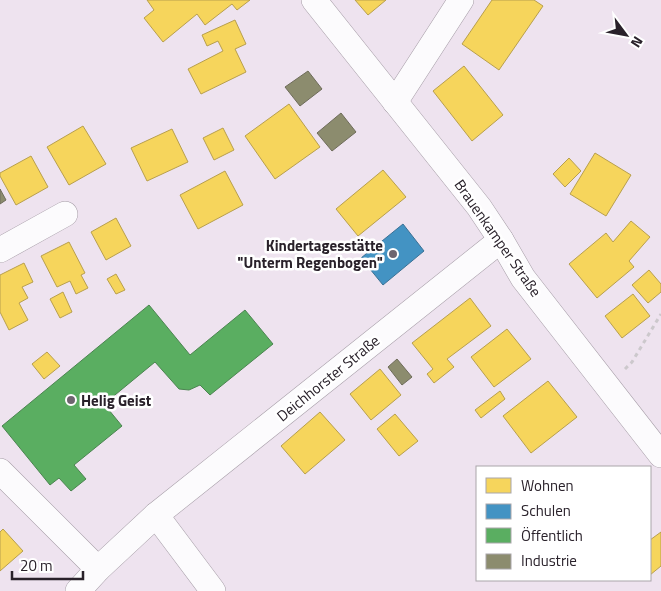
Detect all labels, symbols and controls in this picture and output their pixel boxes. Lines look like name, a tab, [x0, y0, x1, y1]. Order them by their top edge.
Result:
north arrow	[601, 10, 651, 60]
text: N	[626, 32, 649, 52]
street label: Brauenkamper Straße	[449, 175, 547, 301]
place label: Kindertagesstätte "Unterm Regenbogen"	[237, 234, 383, 274]
marker: Kindertagesstätte "Unterm Regenbogen"	[387, 248, 399, 260]
street label: Deichhorster Straße	[272, 329, 384, 427]
place label: Helig Geist	[81, 389, 152, 412]
marker: Helig Geist	[65, 394, 77, 406]
legend	[476, 466, 651, 581]
text: Wohnen	[521, 474, 574, 497]
text: Schulen	[521, 499, 571, 522]
text: Öffentlich	[521, 524, 583, 547]
scale bar	[12, 548, 84, 580]
text: Industrie	[521, 549, 577, 572]
text: 20 m	[20, 554, 53, 577]

